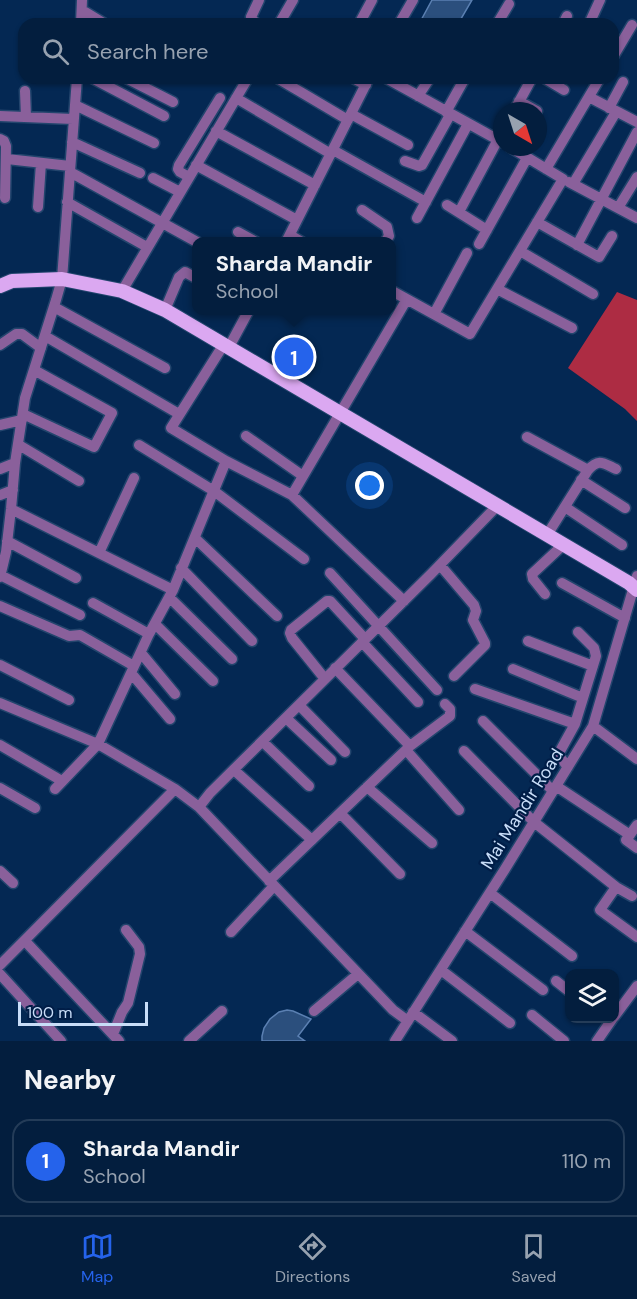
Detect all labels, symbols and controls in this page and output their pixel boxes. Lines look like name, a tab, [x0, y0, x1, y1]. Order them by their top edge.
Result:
search box	[18, 18, 619, 84]
icon: search	[39, 35, 72, 68]
text: Search here	[87, 37, 208, 66]
north arrow	[493, 102, 547, 156]
popup	[192, 237, 396, 315]
text: Sharda Mandir	[216, 249, 372, 278]
text: School	[216, 278, 279, 304]
pin: 1	[274, 334, 314, 380]
your location	[355, 471, 384, 500]
street label: Mai Mandir Road	[475, 744, 569, 874]
map controls	[565, 969, 619, 1023]
button: layers	[565, 969, 619, 1023]
scale bar	[18, 999, 148, 1026]
text: 100 m	[27, 1002, 72, 1023]
text: Nearby	[24, 1063, 116, 1097]
text: Sharda Mandir	[83, 1134, 239, 1163]
text: 1	[42, 1148, 49, 1174]
text: 110 m	[562, 1148, 611, 1174]
text: School	[83, 1163, 146, 1189]
tab: Map	[81, 1230, 114, 1287]
tab: Directions	[275, 1230, 350, 1287]
tab: Saved	[512, 1230, 556, 1287]

